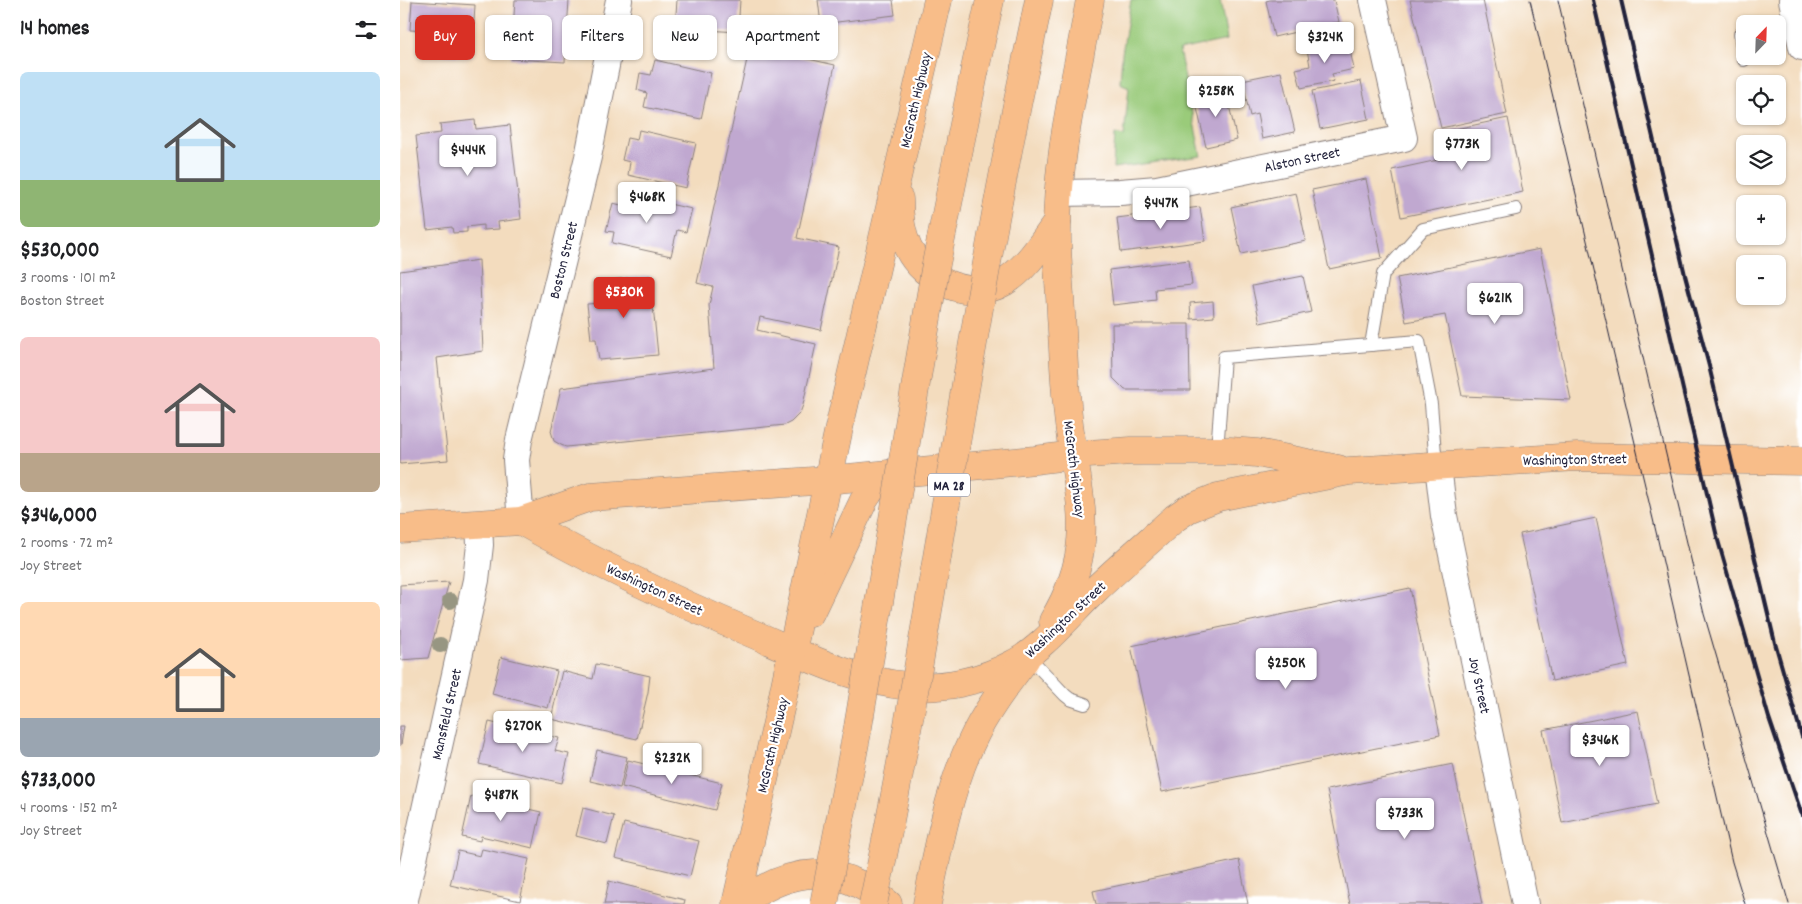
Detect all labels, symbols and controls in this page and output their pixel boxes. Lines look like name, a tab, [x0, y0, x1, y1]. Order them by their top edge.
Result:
text: 14 homes	[20, 15, 90, 45]
chip: Buy	[415, 15, 475, 60]
chip: Rent	[485, 15, 552, 60]
chip: Filters	[562, 15, 643, 60]
chip: New	[653, 15, 717, 60]
chip: Apartment	[727, 15, 838, 60]
north arrow	[1736, 15, 1786, 65]
map controls	[1736, 15, 1786, 305]
icon: filters	[352, 16, 380, 44]
pin: $324K	[1290, 22, 1360, 64]
text: $324K	[1307, 26, 1343, 49]
street label: McGrath Highway	[895, 50, 939, 150]
button: locate	[1736, 75, 1786, 125]
pin: $258K	[1181, 76, 1251, 118]
text: $258K	[1198, 80, 1234, 103]
icon: home	[155, 105, 245, 195]
pin: $773K	[1427, 128, 1497, 171]
text: $773K	[1445, 133, 1479, 156]
pin: $444K	[433, 134, 503, 177]
button: layers	[1736, 135, 1786, 185]
text: $444K	[450, 139, 486, 162]
street label: Alston Street	[1262, 142, 1343, 180]
pin: $468K	[612, 182, 682, 224]
text: $468K	[629, 186, 665, 209]
pin: $447K	[1126, 188, 1196, 230]
text: $447K	[1144, 192, 1178, 215]
button: +	[1736, 195, 1786, 245]
street label: Boston Street	[545, 219, 585, 302]
text: $530,000	[20, 237, 99, 267]
button: −	[1736, 255, 1786, 305]
text: 3 rooms · 101 m²	[20, 267, 116, 290]
pin: $530K	[589, 276, 659, 319]
text: $530K	[605, 281, 643, 304]
pin: $621K	[1460, 282, 1530, 325]
text: $621K	[1478, 287, 1512, 310]
text: Boston Street	[20, 290, 104, 313]
icon: home	[155, 370, 245, 460]
street label: McGrath Highway	[1056, 420, 1090, 520]
street label: Washington Street	[1523, 449, 1628, 473]
road number: MA 28	[928, 474, 970, 496]
text: $346,000	[20, 502, 97, 532]
text: 2 rooms · 72 m²	[20, 532, 113, 555]
text: Joy Street	[20, 555, 82, 578]
street label: Washington Street	[602, 559, 706, 623]
street label: Washington Street	[1021, 577, 1112, 664]
icon: home	[155, 635, 245, 725]
pin: $250K	[1251, 648, 1321, 690]
text: $250K	[1267, 652, 1305, 675]
street label: Joy Street	[1461, 655, 1495, 717]
street label: Mansfield Street	[427, 666, 469, 762]
street label: McGrath Highway	[752, 695, 796, 795]
pin: $270K	[488, 710, 558, 753]
text: $270K	[504, 715, 542, 738]
pin: $346K	[1565, 724, 1635, 767]
text: $346K	[1581, 729, 1619, 752]
pin: $232K	[637, 742, 707, 785]
text: $232K	[654, 747, 690, 770]
text: $733,000	[20, 767, 96, 797]
pin: $487K	[466, 780, 536, 822]
text: $487K	[484, 784, 518, 807]
text: 4 rooms · 152 m²	[20, 797, 118, 820]
pin: $733K	[1370, 798, 1440, 840]
text: $733K	[1387, 802, 1423, 825]
text: Joy Street	[20, 820, 82, 843]

